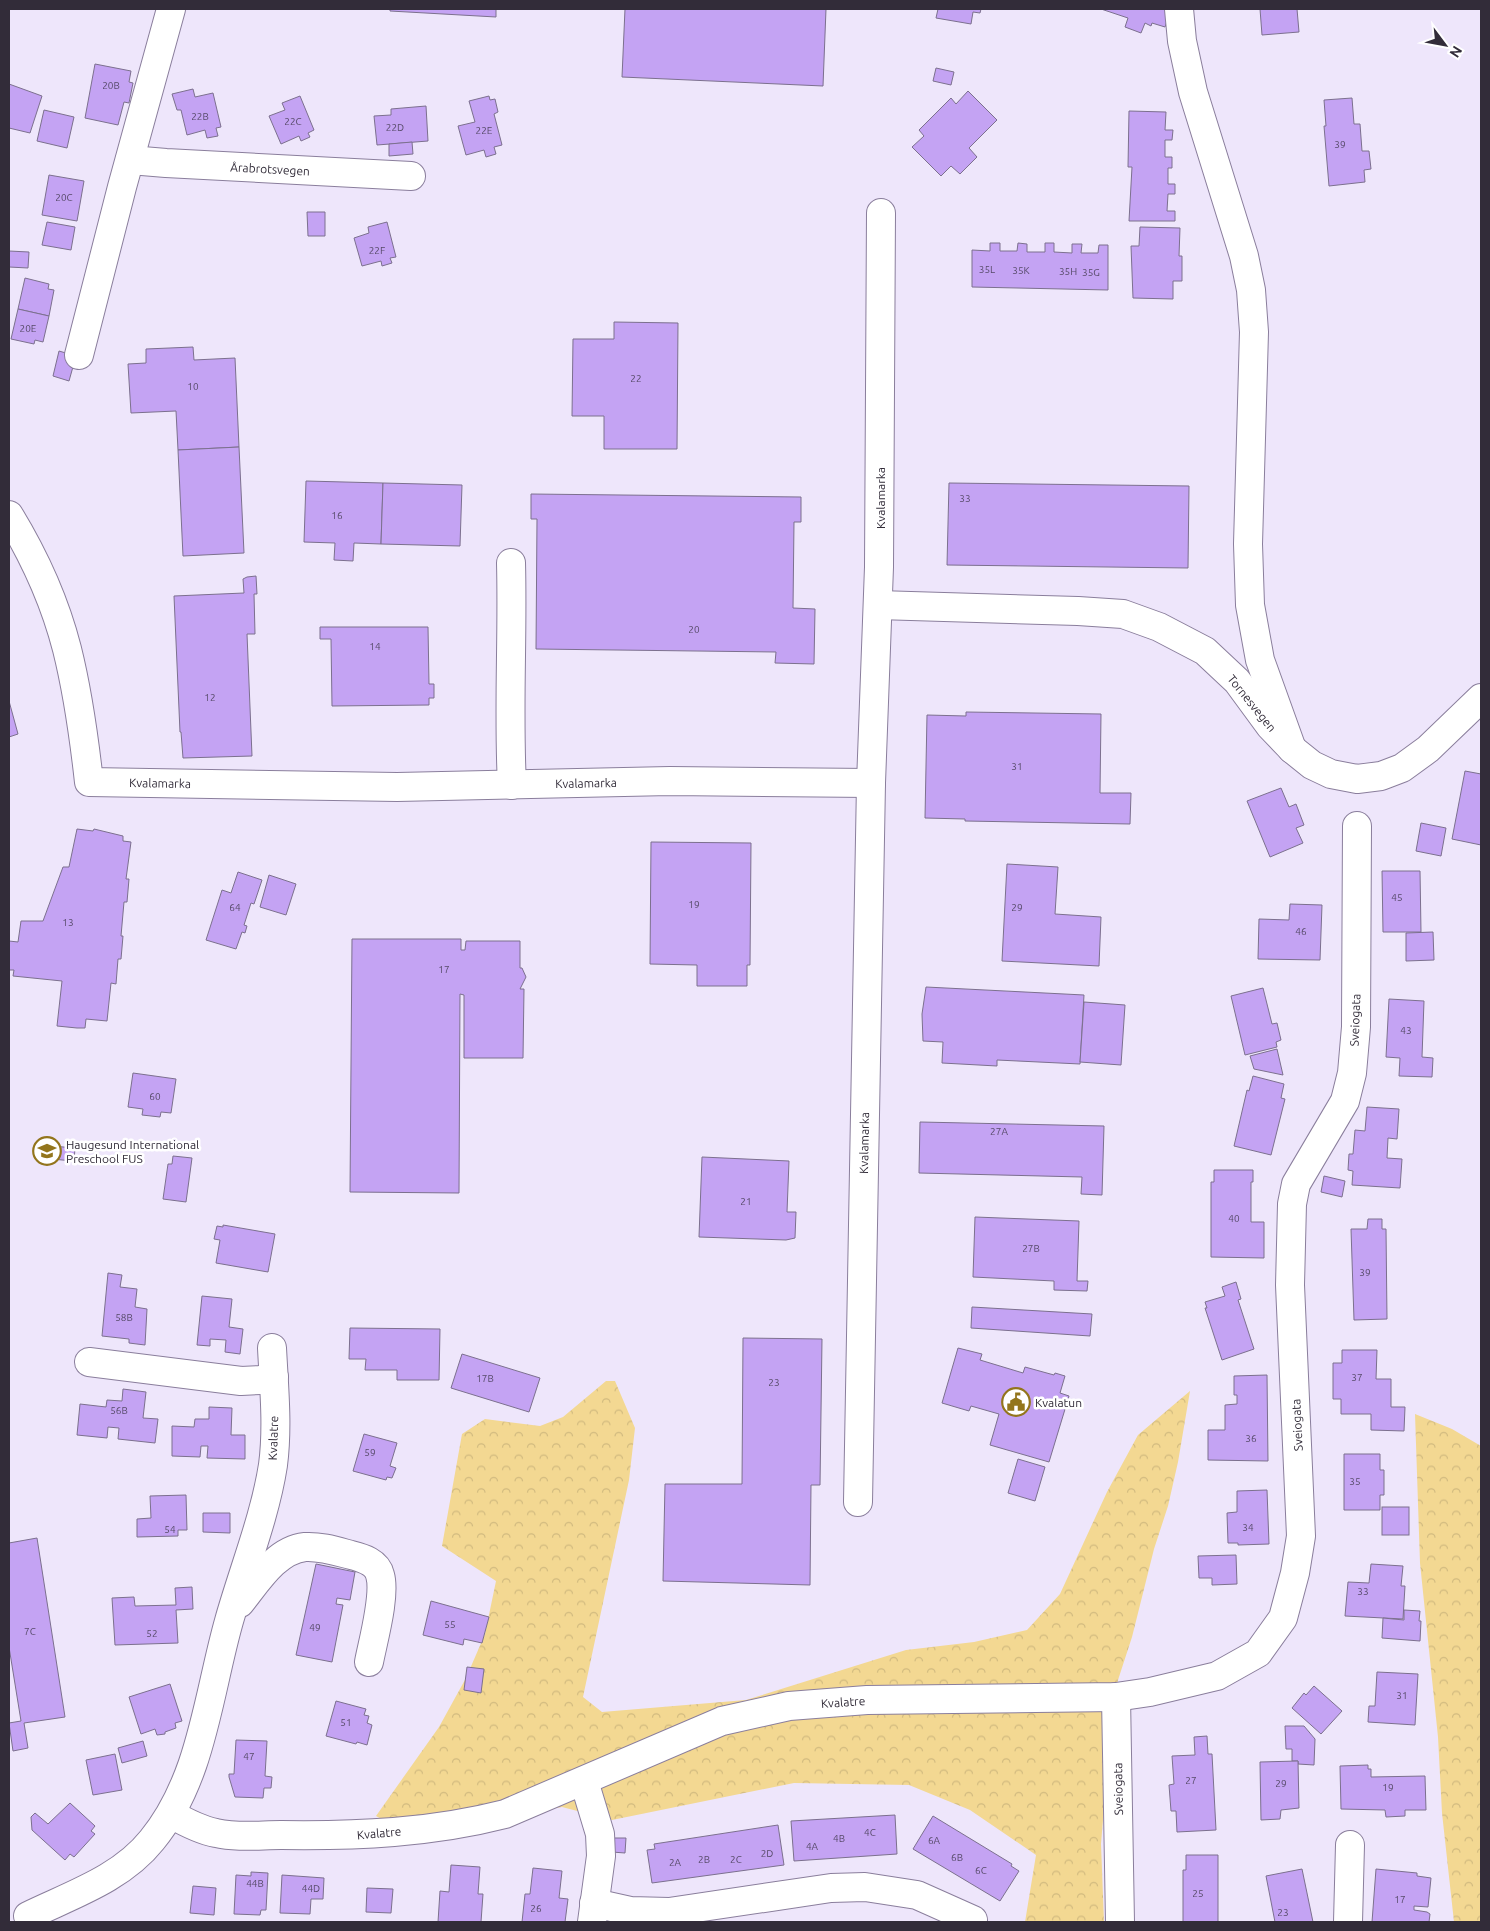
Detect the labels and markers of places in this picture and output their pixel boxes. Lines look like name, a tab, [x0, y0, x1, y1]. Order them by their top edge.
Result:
school or university icon: Haugesund International Preschool FUS	[32, 1136, 62, 1166]
place label: Haugesund International Preschool FUS	[66, 1138, 199, 1165]
public building icon: Kvalatun	[1001, 1387, 1031, 1417]
place label: Kvalatun	[1035, 1396, 1082, 1409]

